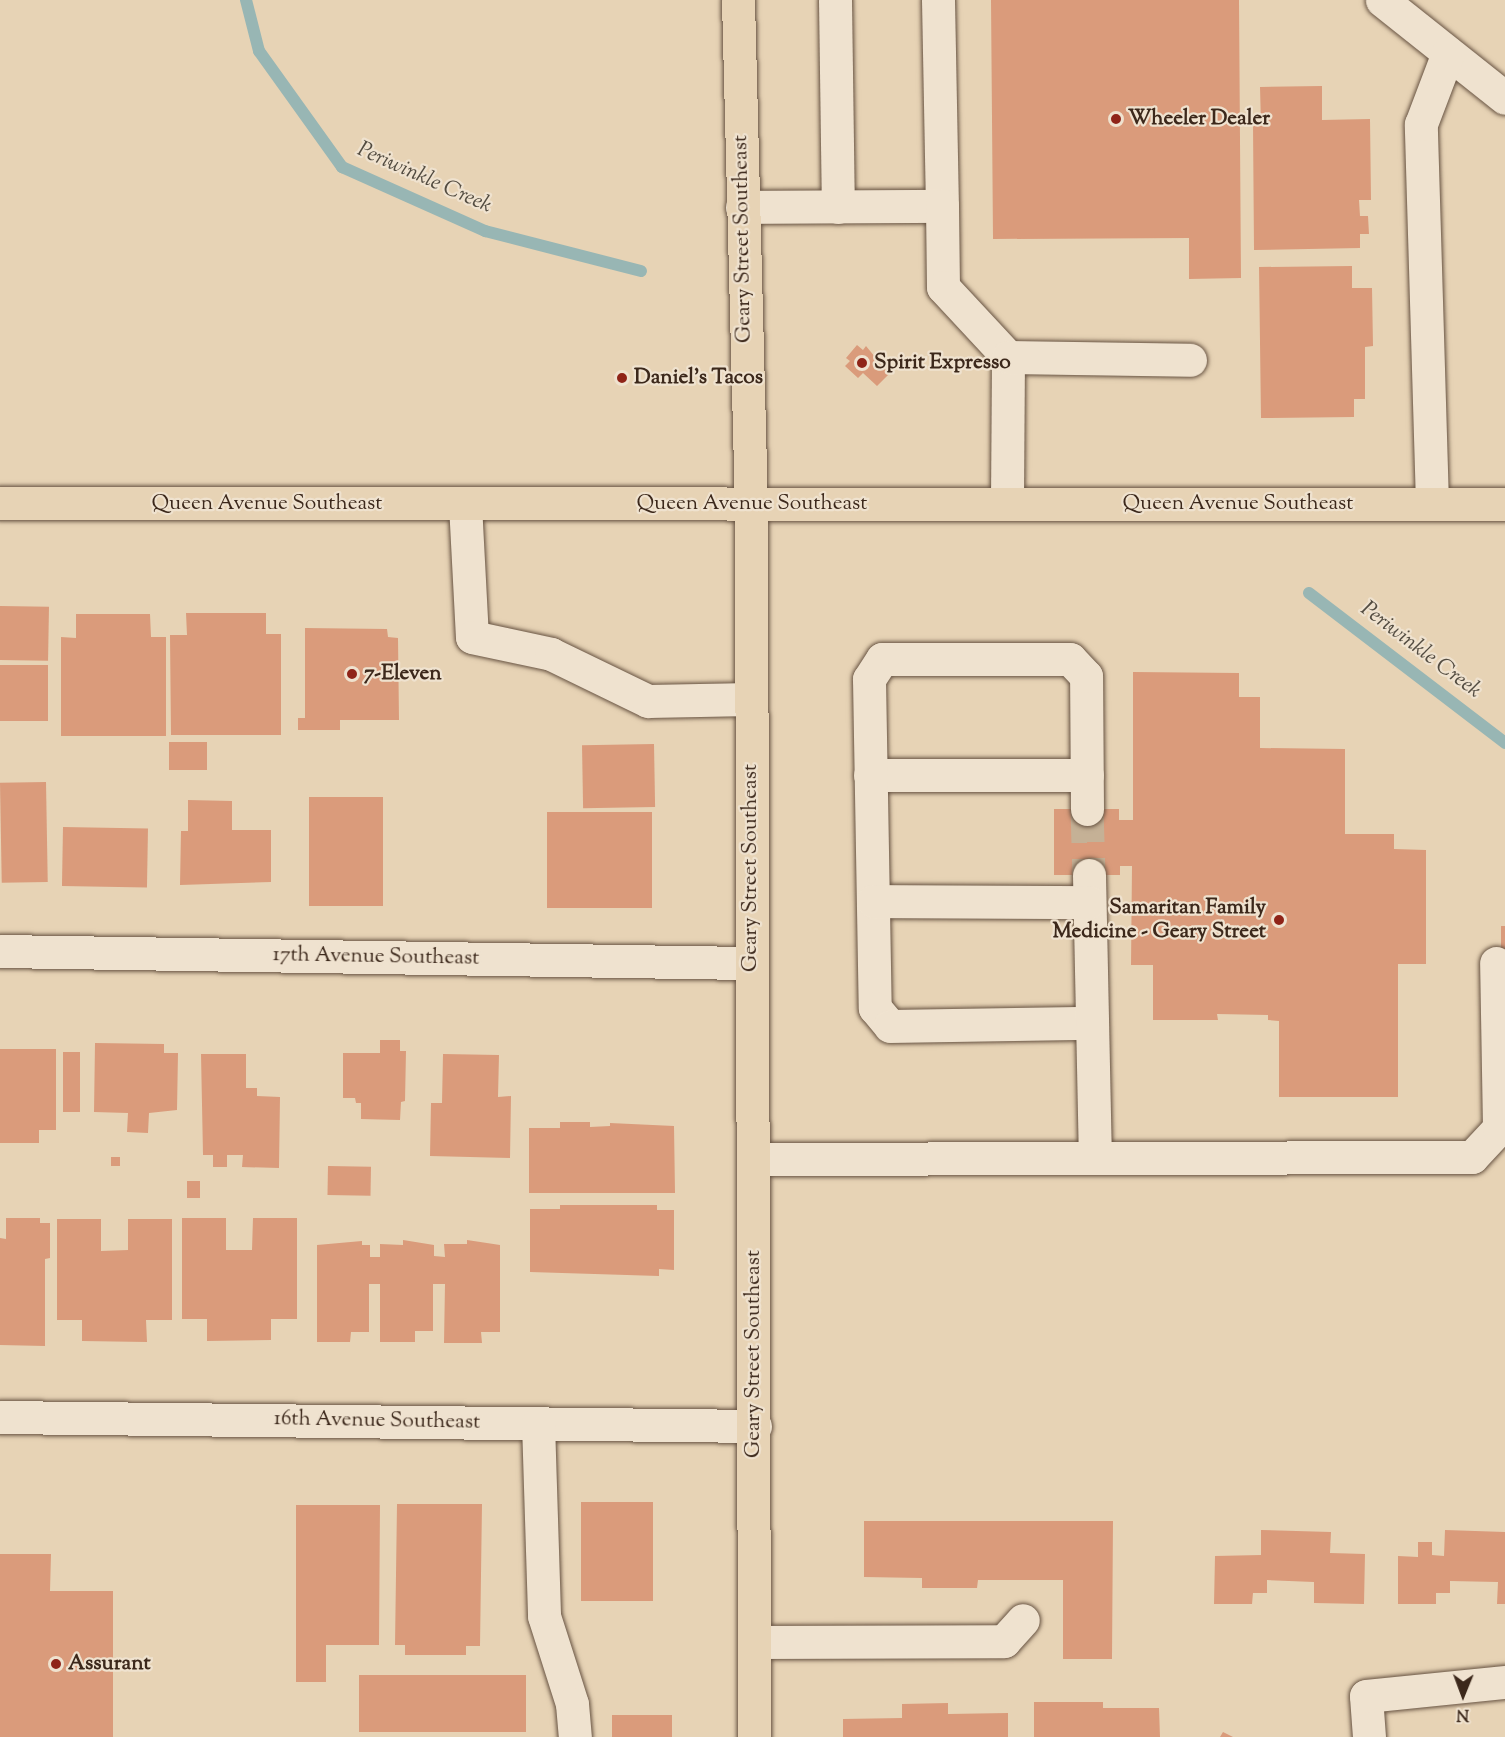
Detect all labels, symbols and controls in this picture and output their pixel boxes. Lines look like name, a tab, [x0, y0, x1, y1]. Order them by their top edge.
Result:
place label: Wheeler Dealer	[1128, 106, 1270, 132]
marker: Wheeler Dealer	[1109, 112, 1123, 126]
street label: Geary Street Southeast	[729, 135, 757, 343]
water label: Periwinkle Creek	[353, 138, 495, 220]
place label: Spirit Expresso	[874, 350, 1011, 376]
marker: Spirit Expresso	[855, 356, 869, 370]
place label: Daniel's Tacos	[634, 365, 763, 391]
marker: Daniel's Tacos	[615, 371, 629, 385]
street label: Queen Avenue Southeast	[151, 491, 383, 517]
street label: Queen Avenue Southeast	[636, 491, 868, 517]
street label: Queen Avenue Southeast	[1122, 491, 1354, 517]
water label: Periwinkle Creek	[1354, 597, 1486, 705]
place label: 7-Eleven	[364, 661, 442, 687]
marker: 7-Eleven	[345, 667, 359, 681]
street label: Geary Street Southeast	[738, 764, 764, 972]
place label: Samaritan Family Medicine - Geary Street	[1053, 895, 1266, 945]
marker: Samaritan Family Medicine - Geary Street	[1270, 911, 1288, 929]
street label: 17th Avenue Southeast	[273, 943, 479, 971]
street label: Geary Street Southeast	[741, 1250, 767, 1458]
street label: 16th Avenue Southeast	[274, 1407, 480, 1435]
place label: Assurant	[68, 1651, 151, 1677]
marker: Assurant	[49, 1657, 63, 1671]
north arrow	[1433, 1665, 1493, 1725]
text: N	[1456, 1702, 1469, 1725]

